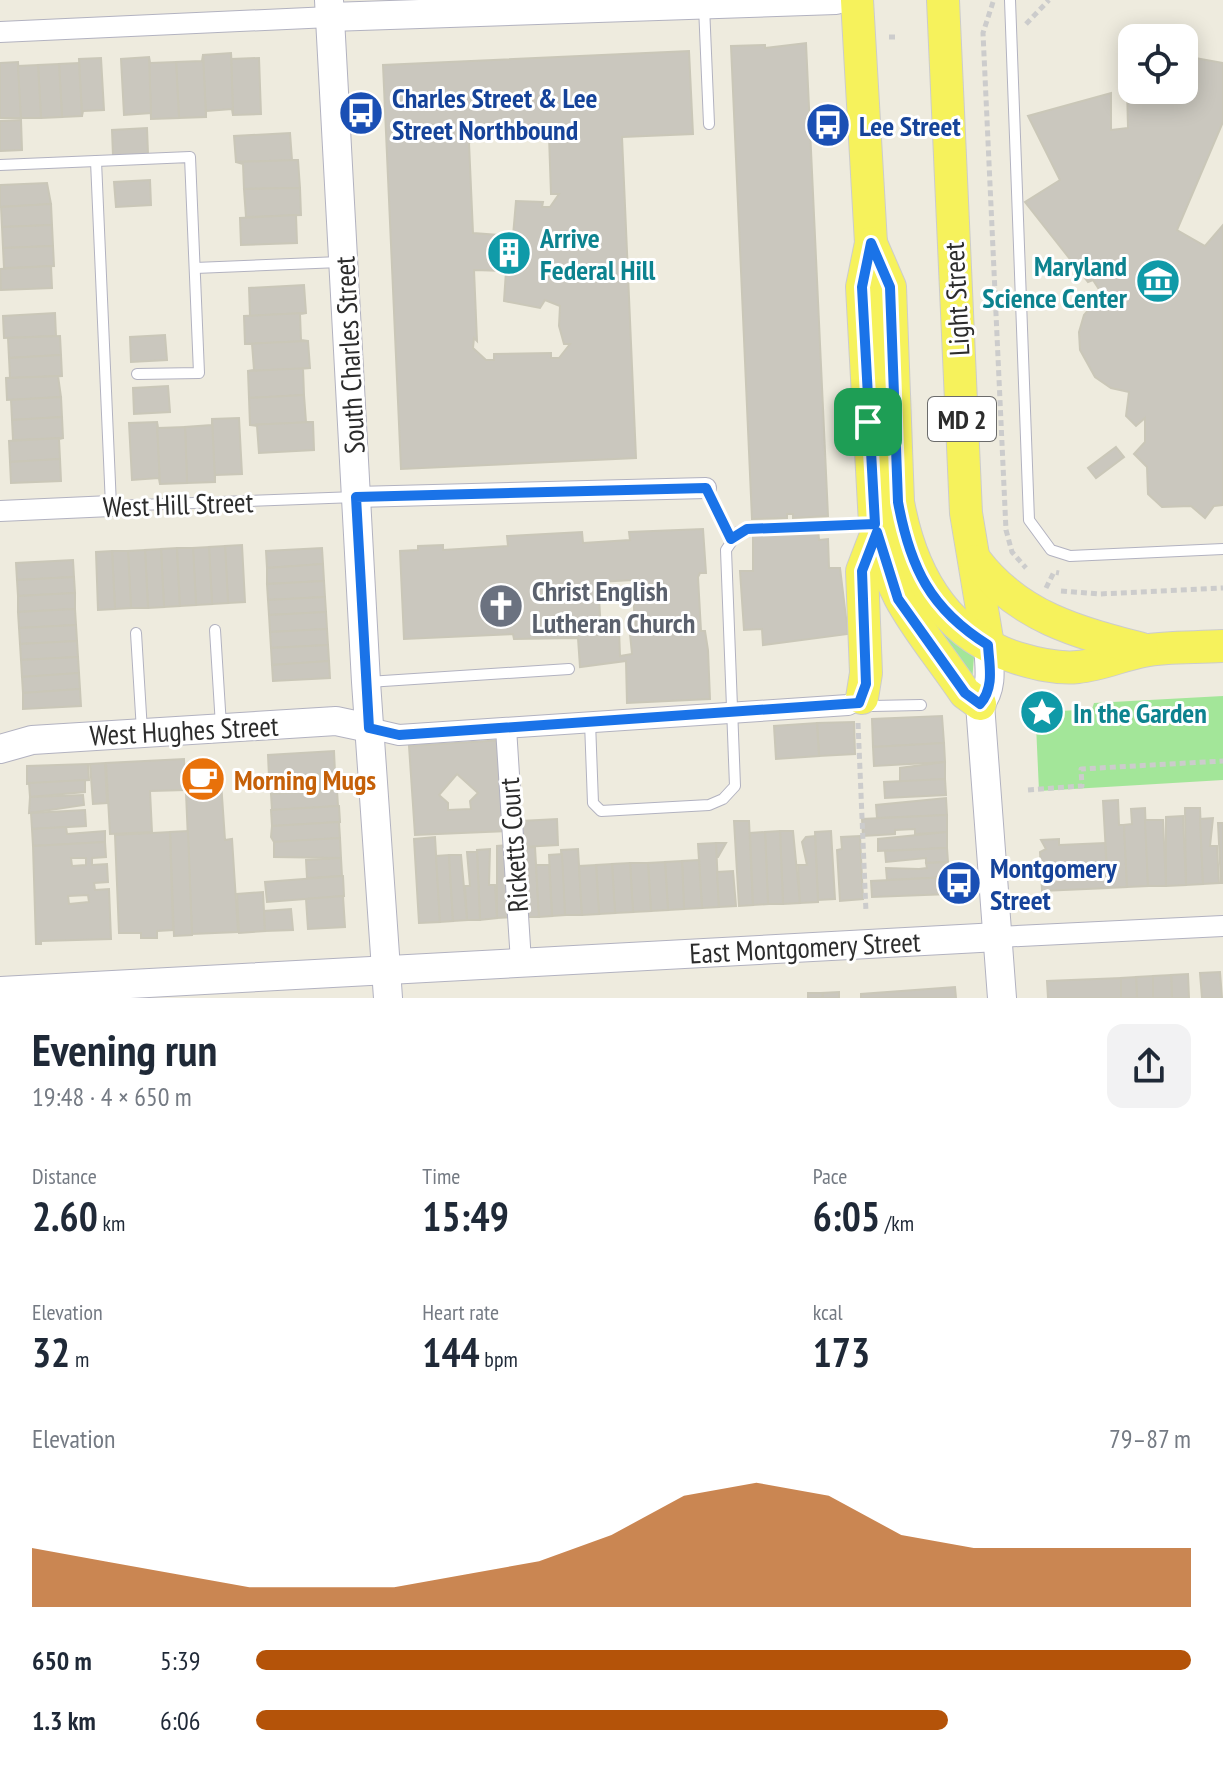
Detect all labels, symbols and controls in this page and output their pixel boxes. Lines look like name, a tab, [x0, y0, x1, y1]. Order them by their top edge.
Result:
map controls	[1118, 24, 1198, 104]
button: locate	[1118, 24, 1198, 104]
place label: Charles Street & Lee Street Northbound	[392, 79, 598, 148]
bus stop icon: Charles Street & Lee Street Northbound	[337, 89, 385, 137]
bus stop icon: Lee Street	[804, 101, 852, 149]
place label: Lee Street	[859, 107, 961, 144]
place label: Arrive Federal Hill	[539, 219, 656, 288]
building icon: Arrive Federal Hill	[485, 229, 533, 277]
street label: Light Street	[935, 241, 977, 357]
place label: Maryland Science Center	[982, 247, 1128, 316]
street label: South Charles Street	[325, 255, 373, 455]
museum icon: Maryland Science Center	[1134, 257, 1182, 305]
pin	[834, 388, 902, 456]
road number: MD 2	[928, 397, 996, 441]
icon: arrive	[846, 400, 890, 444]
street label: West Hill Street	[102, 483, 254, 525]
place label: Christ English Lutheran Church	[532, 572, 695, 641]
church icon: Christ English Lutheran Church	[477, 582, 525, 630]
place icon: In the Garden	[1018, 688, 1066, 736]
place label: In the Garden	[1073, 694, 1207, 731]
street label: West Hughes Street	[89, 707, 280, 753]
cafe icon: Morning Mugs	[179, 755, 227, 803]
place label: Morning Mugs	[234, 761, 376, 798]
street label: Ricketts Court	[490, 776, 536, 914]
place label: Montgomery Street	[990, 849, 1117, 918]
bus stop icon: Montgomery Street	[935, 859, 983, 907]
street label: East Montgomery Street	[689, 922, 922, 972]
text: Evening run	[32, 1021, 217, 1078]
button: share	[1107, 1024, 1191, 1108]
text: 19:48 · 4 × 650 m	[32, 1080, 192, 1113]
text: Distance	[32, 1162, 97, 1190]
text: Time	[422, 1162, 460, 1190]
text: Pace	[813, 1162, 847, 1190]
text: 2.60	[32, 1190, 98, 1242]
text: 15:49	[422, 1190, 509, 1242]
text: 6:05	[813, 1190, 880, 1242]
text: km	[98, 1209, 125, 1237]
text: /km	[880, 1209, 914, 1237]
text: Elevation	[32, 1298, 103, 1326]
text: Heart rate	[422, 1298, 499, 1326]
text: kcal	[813, 1298, 843, 1326]
text: 32	[32, 1326, 70, 1378]
text: 144	[422, 1326, 480, 1378]
text: 173	[813, 1326, 870, 1378]
text: m	[70, 1345, 89, 1373]
text: bpm	[480, 1345, 518, 1373]
text: Elevation	[32, 1422, 115, 1455]
text: 79–87 m	[1109, 1422, 1191, 1455]
text: 650 m	[32, 1644, 92, 1677]
text: 5:39	[160, 1644, 200, 1677]
text: 1.3 km	[32, 1704, 96, 1737]
text: 6:06	[160, 1704, 200, 1737]

